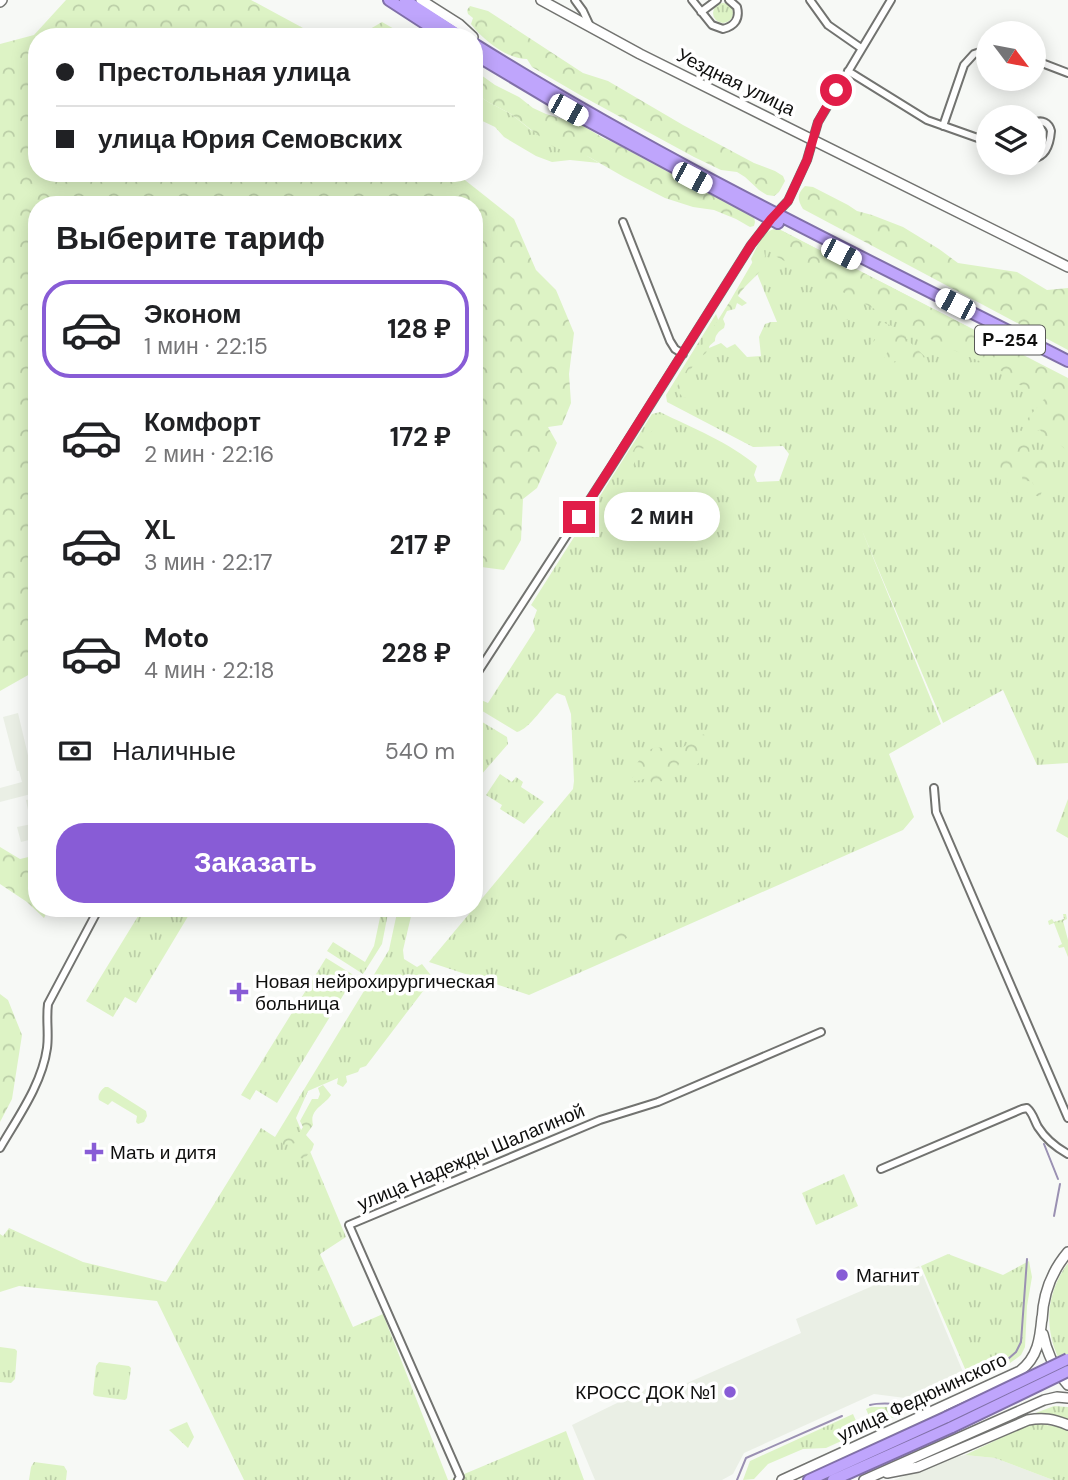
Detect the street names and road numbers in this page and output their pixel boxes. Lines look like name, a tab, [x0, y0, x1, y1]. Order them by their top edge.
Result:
street label: Уездная улица	[673, 42, 800, 122]
road number: Р-254	[975, 326, 1045, 354]
street label: улица Надежды Шалагиной	[354, 1098, 588, 1216]
street label: улица Федюнинского	[833, 1347, 1011, 1447]

